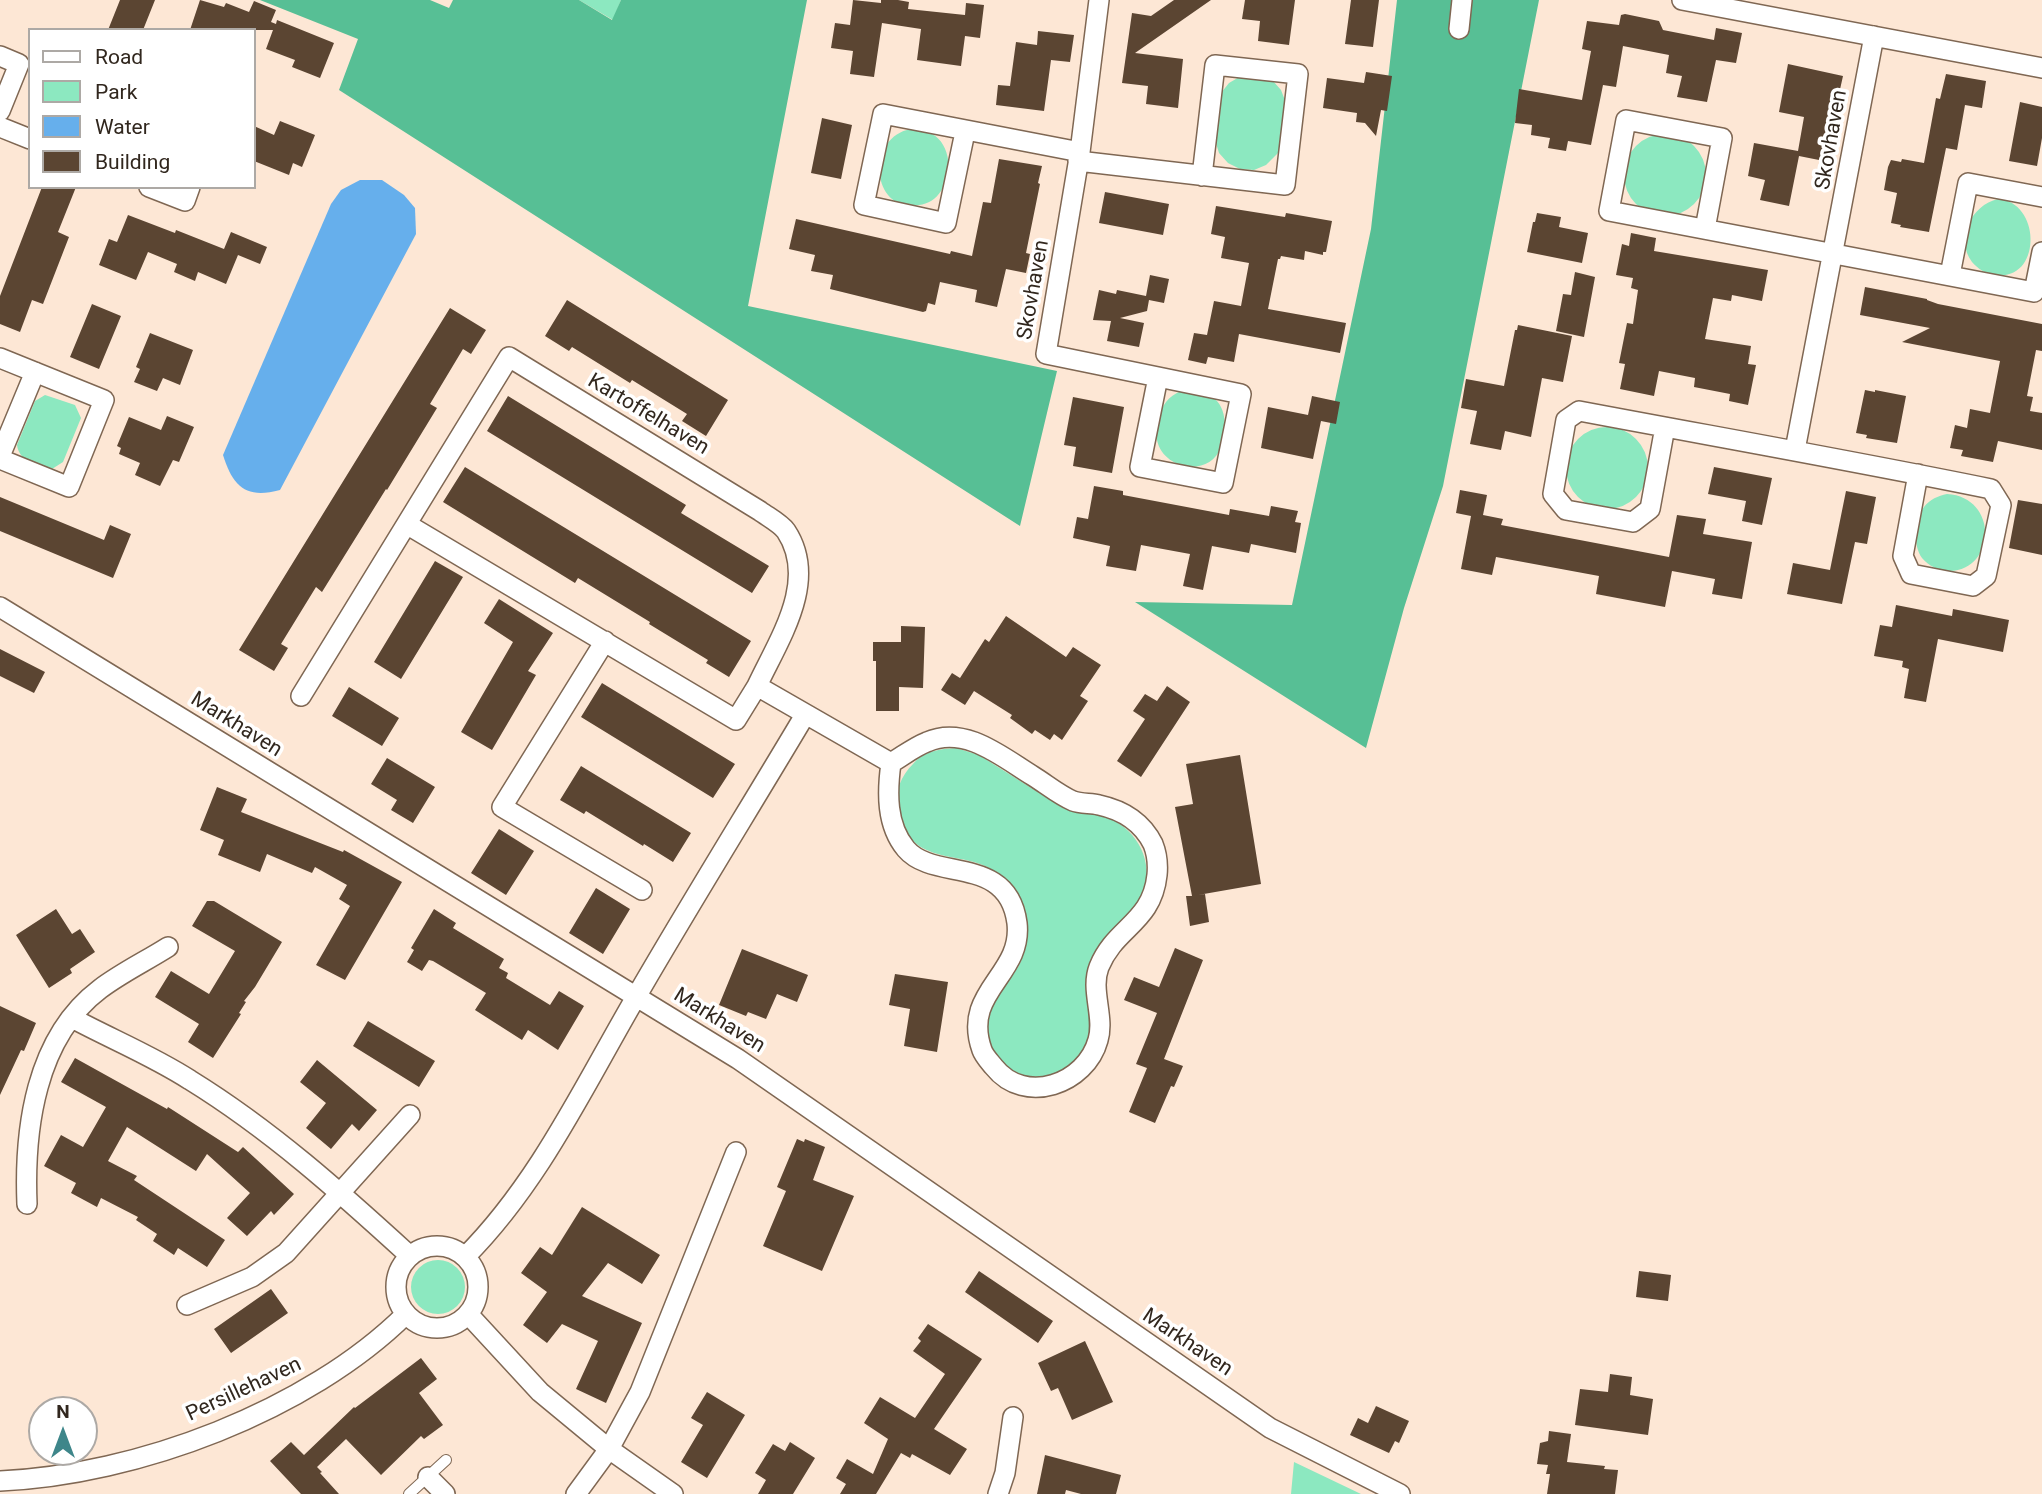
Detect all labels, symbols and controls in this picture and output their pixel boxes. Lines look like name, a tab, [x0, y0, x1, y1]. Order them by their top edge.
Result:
legend	[28, 28, 256, 189]
text: Road	[95, 45, 143, 69]
text: Park	[95, 80, 137, 104]
street label: Skovhaven	[1811, 88, 1853, 192]
text: Water	[95, 115, 150, 139]
text: Building	[95, 150, 170, 174]
street label: Skovhaven	[1013, 238, 1055, 342]
street label: Kartoffelhaven	[583, 369, 713, 461]
street label: Markhaven	[186, 687, 286, 763]
street label: Markhaven	[669, 983, 769, 1059]
street label: Markhaven	[1137, 1304, 1237, 1382]
street label: Persillehaven	[182, 1352, 306, 1428]
north arrow	[28, 1396, 98, 1466]
text: N	[56, 1400, 70, 1423]

